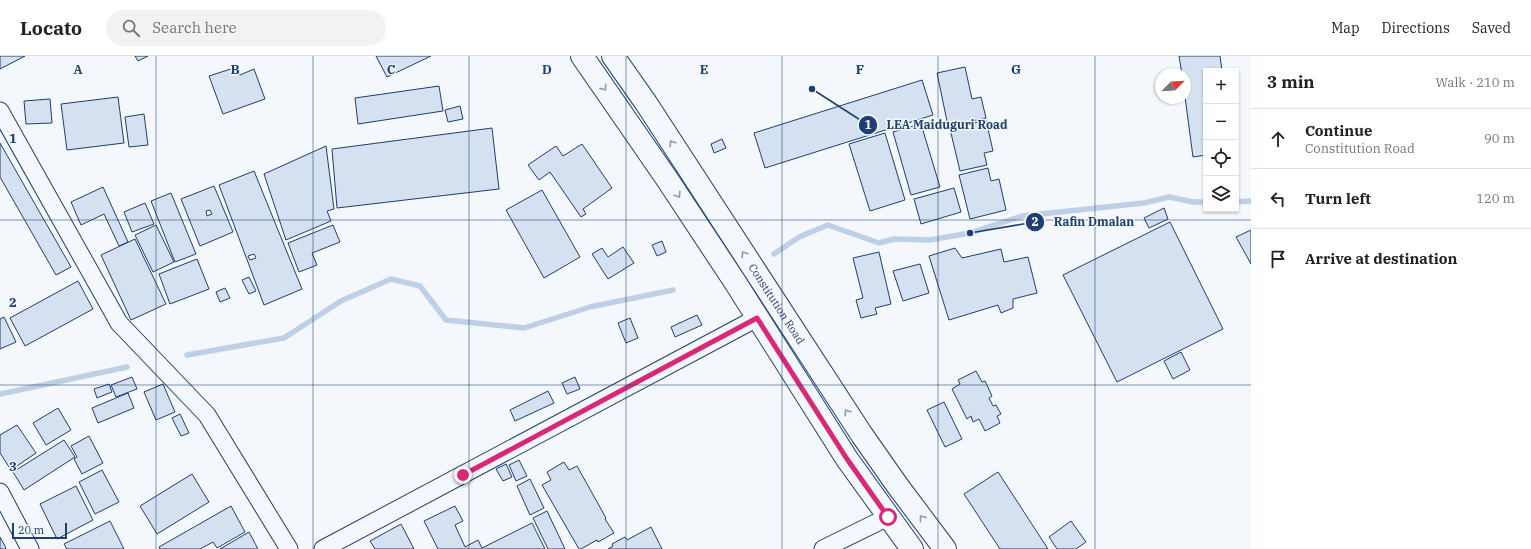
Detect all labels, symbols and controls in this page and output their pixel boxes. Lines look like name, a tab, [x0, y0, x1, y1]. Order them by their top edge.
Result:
search box	[106, 10, 386, 46]
text: Locato	[20, 16, 82, 40]
icon: search	[120, 17, 142, 39]
text: Search here	[152, 18, 237, 37]
text: Map	[1331, 19, 1360, 37]
text: Directions	[1382, 19, 1450, 37]
text: Saved	[1472, 19, 1511, 37]
text: A	[73, 61, 83, 78]
text: B	[230, 61, 240, 78]
text: C	[387, 61, 396, 78]
text: D	[542, 61, 552, 78]
text: E	[700, 61, 708, 78]
text: F	[856, 61, 864, 78]
text: G	[1011, 61, 1021, 78]
north arrow	[1155, 68, 1191, 104]
map controls	[1203, 68, 1239, 212]
button: +	[1203, 68, 1239, 104]
text: 3 min	[1267, 71, 1315, 93]
text: Walk · 210 m	[1436, 74, 1515, 91]
one-way arrow	[599, 84, 607, 91]
button: −	[1203, 104, 1239, 140]
callout: LEA Maiduguri Road	[858, 113, 1015, 137]
text: 1	[864, 117, 872, 132]
text: LEA Maiduguri Road	[887, 117, 1008, 132]
text: Continue	[1305, 121, 1372, 140]
icon: ahead	[1267, 128, 1289, 150]
text: 1	[9, 130, 17, 147]
text: 90 m	[1484, 130, 1515, 147]
one-way arrow	[669, 140, 676, 147]
button: locate	[1203, 140, 1239, 176]
text: Constitution Road	[1305, 140, 1415, 157]
button: layers	[1203, 176, 1239, 212]
icon: left	[1267, 188, 1289, 210]
text: Turn left	[1305, 189, 1371, 208]
text: 120 m	[1476, 190, 1515, 207]
one-way arrow	[673, 191, 681, 198]
callout: Rafin Dmalan	[1025, 210, 1142, 234]
text: 2	[1031, 214, 1039, 229]
text: Rafin Dmalan	[1054, 214, 1134, 229]
icon: arrive	[1267, 248, 1289, 270]
text: Arrive at destination	[1305, 249, 1457, 268]
one-way arrow	[741, 251, 748, 258]
street label: Constitution Road	[745, 261, 808, 347]
text: 2	[9, 294, 17, 311]
one-way arrow	[844, 409, 851, 416]
text: 3	[9, 458, 17, 475]
route end	[454, 466, 472, 484]
route start	[879, 508, 897, 526]
one-way arrow	[919, 515, 926, 522]
scale bar	[12, 521, 67, 540]
text: 20 m	[18, 523, 44, 537]

